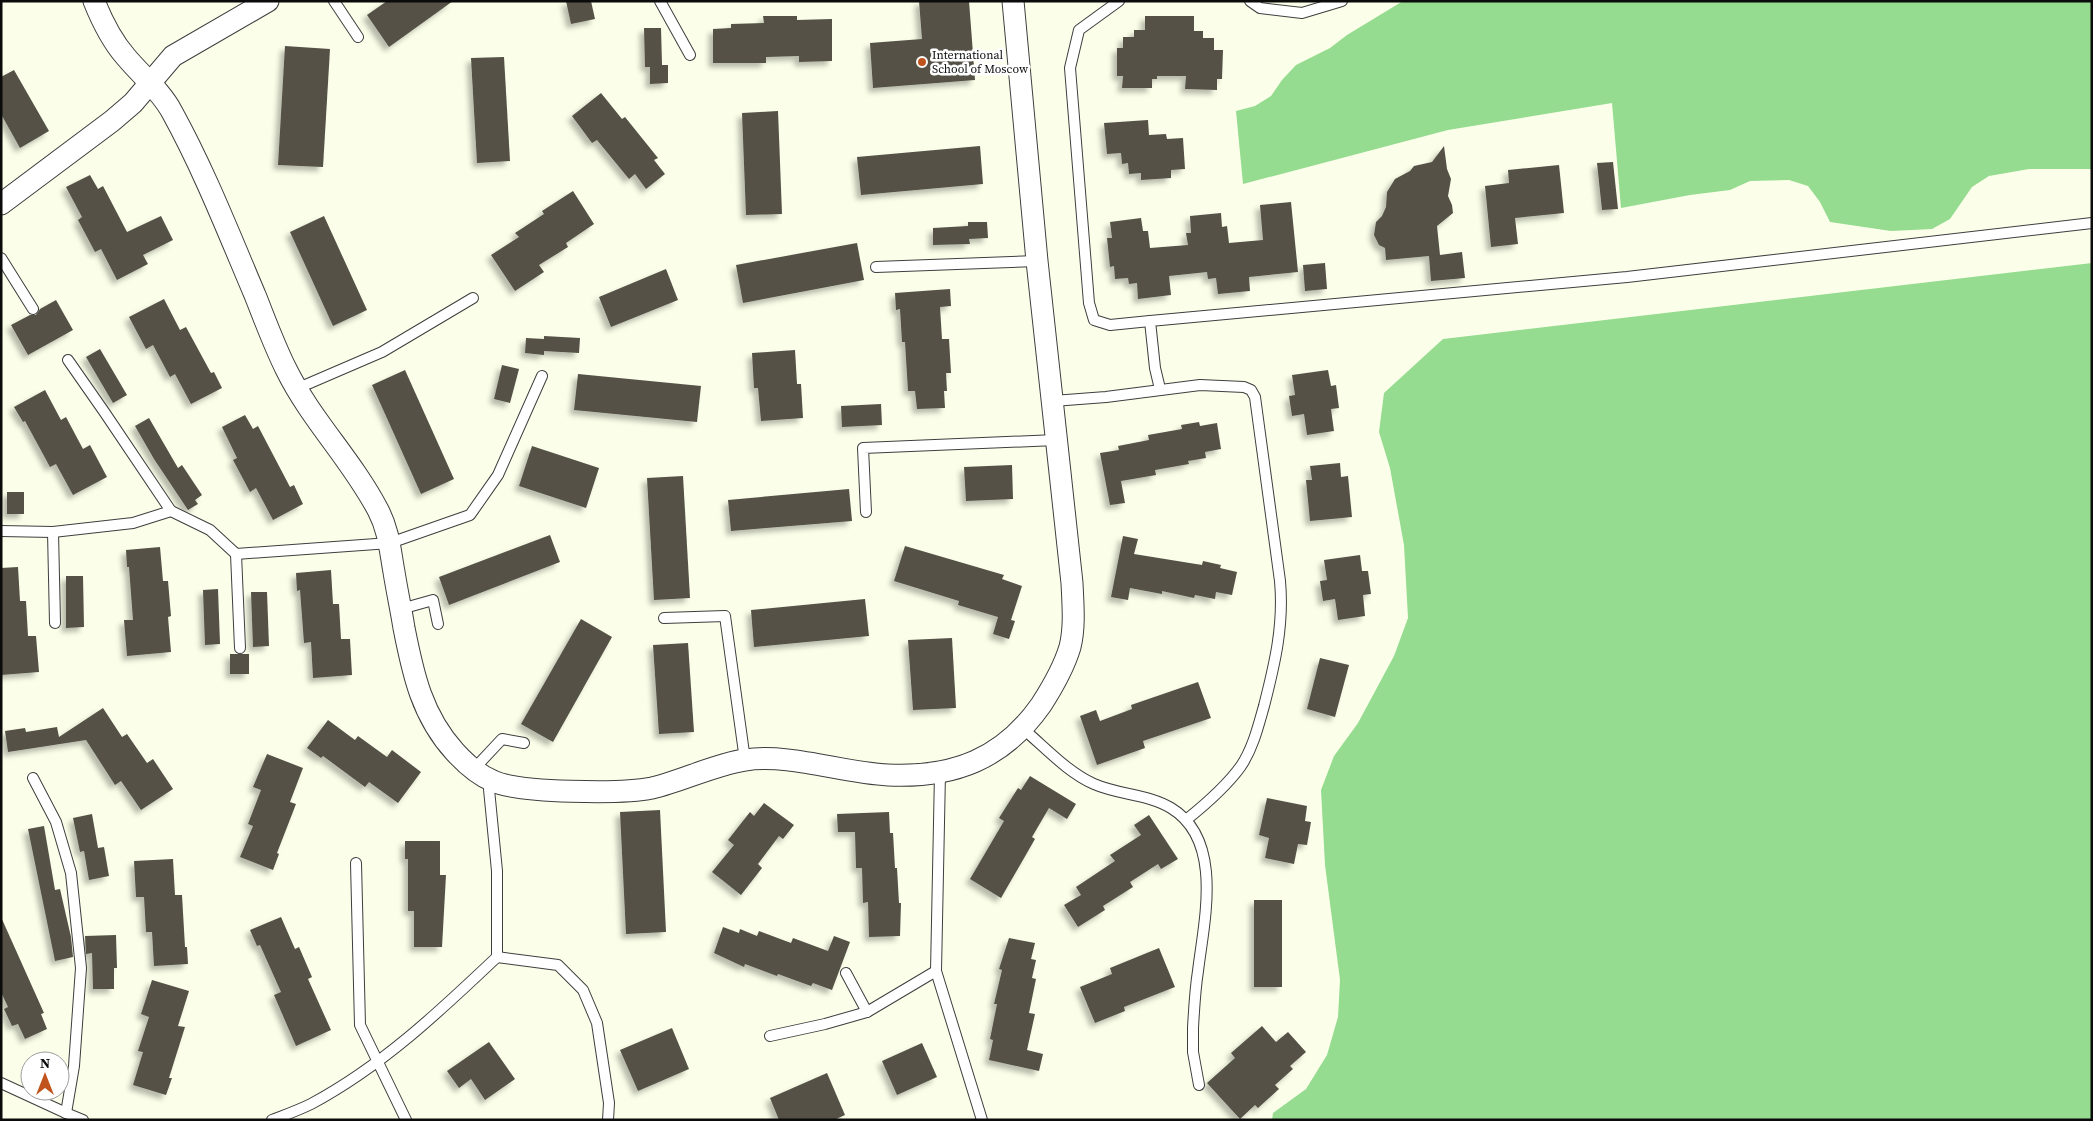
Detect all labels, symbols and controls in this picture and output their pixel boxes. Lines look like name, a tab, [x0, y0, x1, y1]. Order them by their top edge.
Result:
place label: International School of Moscow	[932, 47, 1029, 77]
marker: International School of Moscow	[916, 56, 928, 68]
north arrow	[20, 1051, 70, 1101]
text: N	[40, 1053, 50, 1073]

